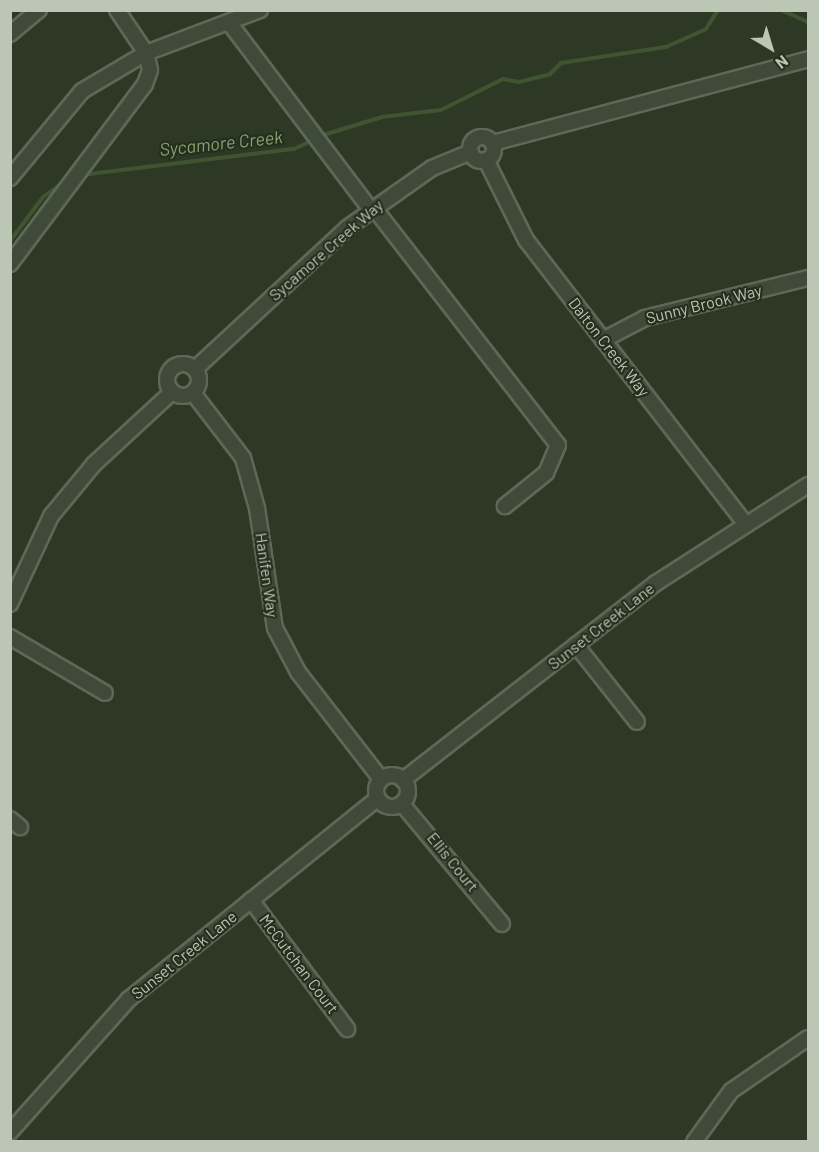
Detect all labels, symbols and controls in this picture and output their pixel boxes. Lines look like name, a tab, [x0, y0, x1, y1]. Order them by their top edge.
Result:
north arrow	[741, 18, 801, 78]
text: N	[772, 52, 792, 73]
water label: Sycamore Creek	[158, 126, 284, 160]
street label: Sycamore Creek Way	[265, 195, 387, 305]
street label: Sunny Brook Way	[644, 280, 764, 328]
street label: Dalton Creek Way	[564, 294, 654, 400]
street label: Hanifen Way	[252, 531, 282, 619]
street label: Sunset Creek Lane	[544, 579, 658, 673]
street label: Ellis Court	[423, 828, 483, 896]
street label: Sunset Creek Lane	[128, 907, 240, 1003]
street label: McCutchan Court	[255, 911, 343, 1017]

